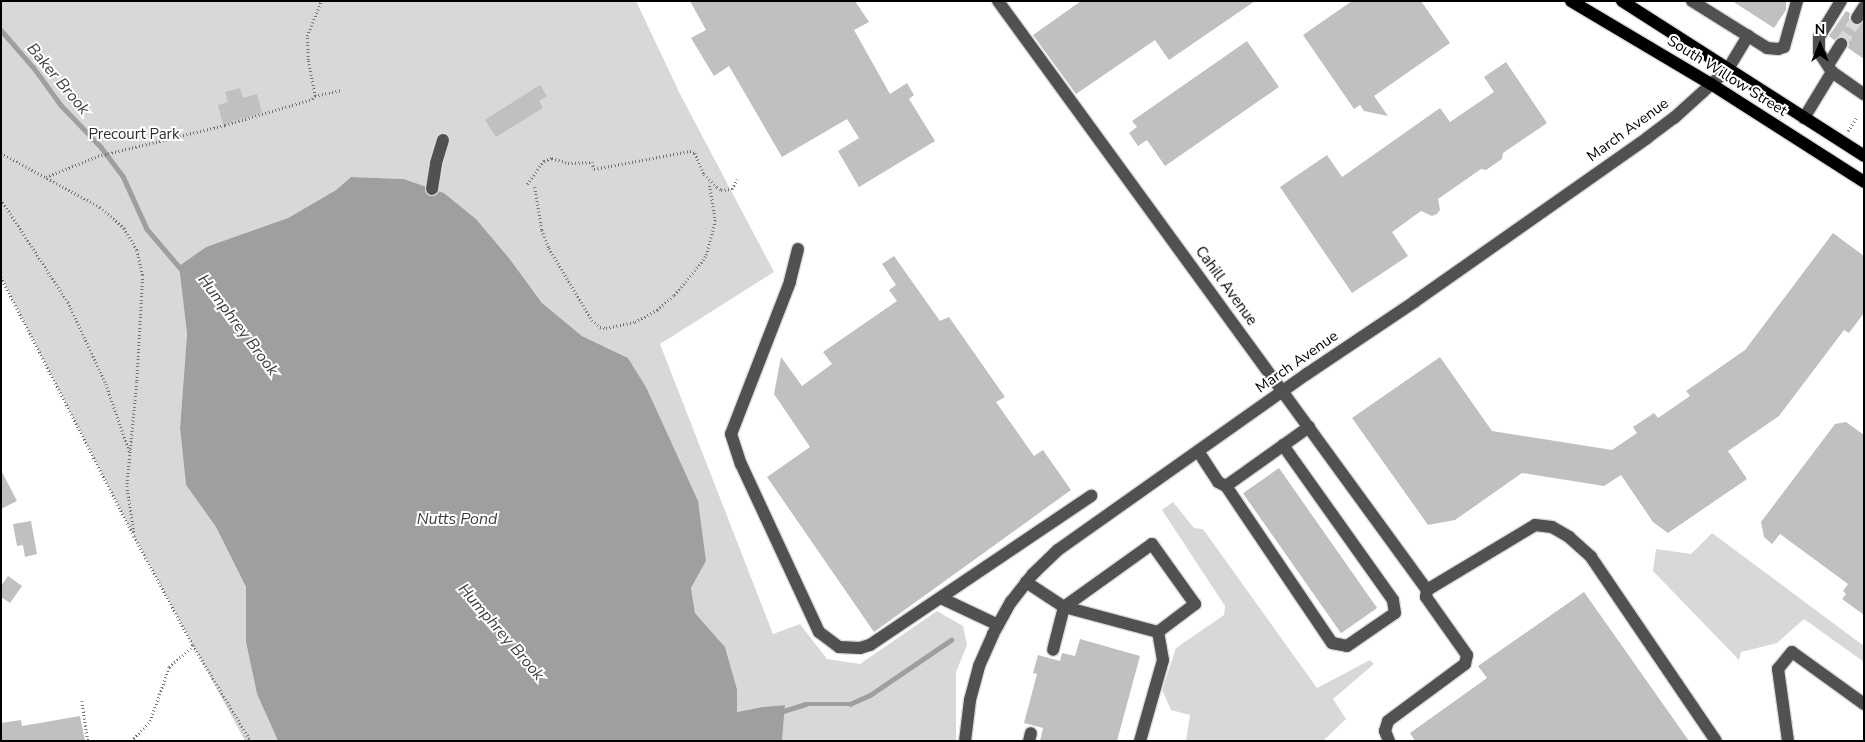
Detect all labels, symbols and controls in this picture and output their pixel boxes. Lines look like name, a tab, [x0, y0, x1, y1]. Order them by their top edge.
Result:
north arrow	[1795, 20, 1845, 70]
text: N	[1815, 20, 1825, 39]
street label: South Willow Street	[1664, 32, 1790, 120]
water label: Baker Brook	[22, 39, 94, 119]
street label: March Avenue	[1584, 94, 1672, 166]
park label: Precourt Park	[89, 126, 179, 144]
street label: Cahill Avenue	[1191, 243, 1261, 329]
water label: Humphrey Brook	[194, 271, 282, 379]
street label: March Avenue	[1252, 327, 1342, 397]
water label: Nutts Pond	[417, 509, 497, 529]
water label: Humphrey Brook	[454, 580, 548, 684]

